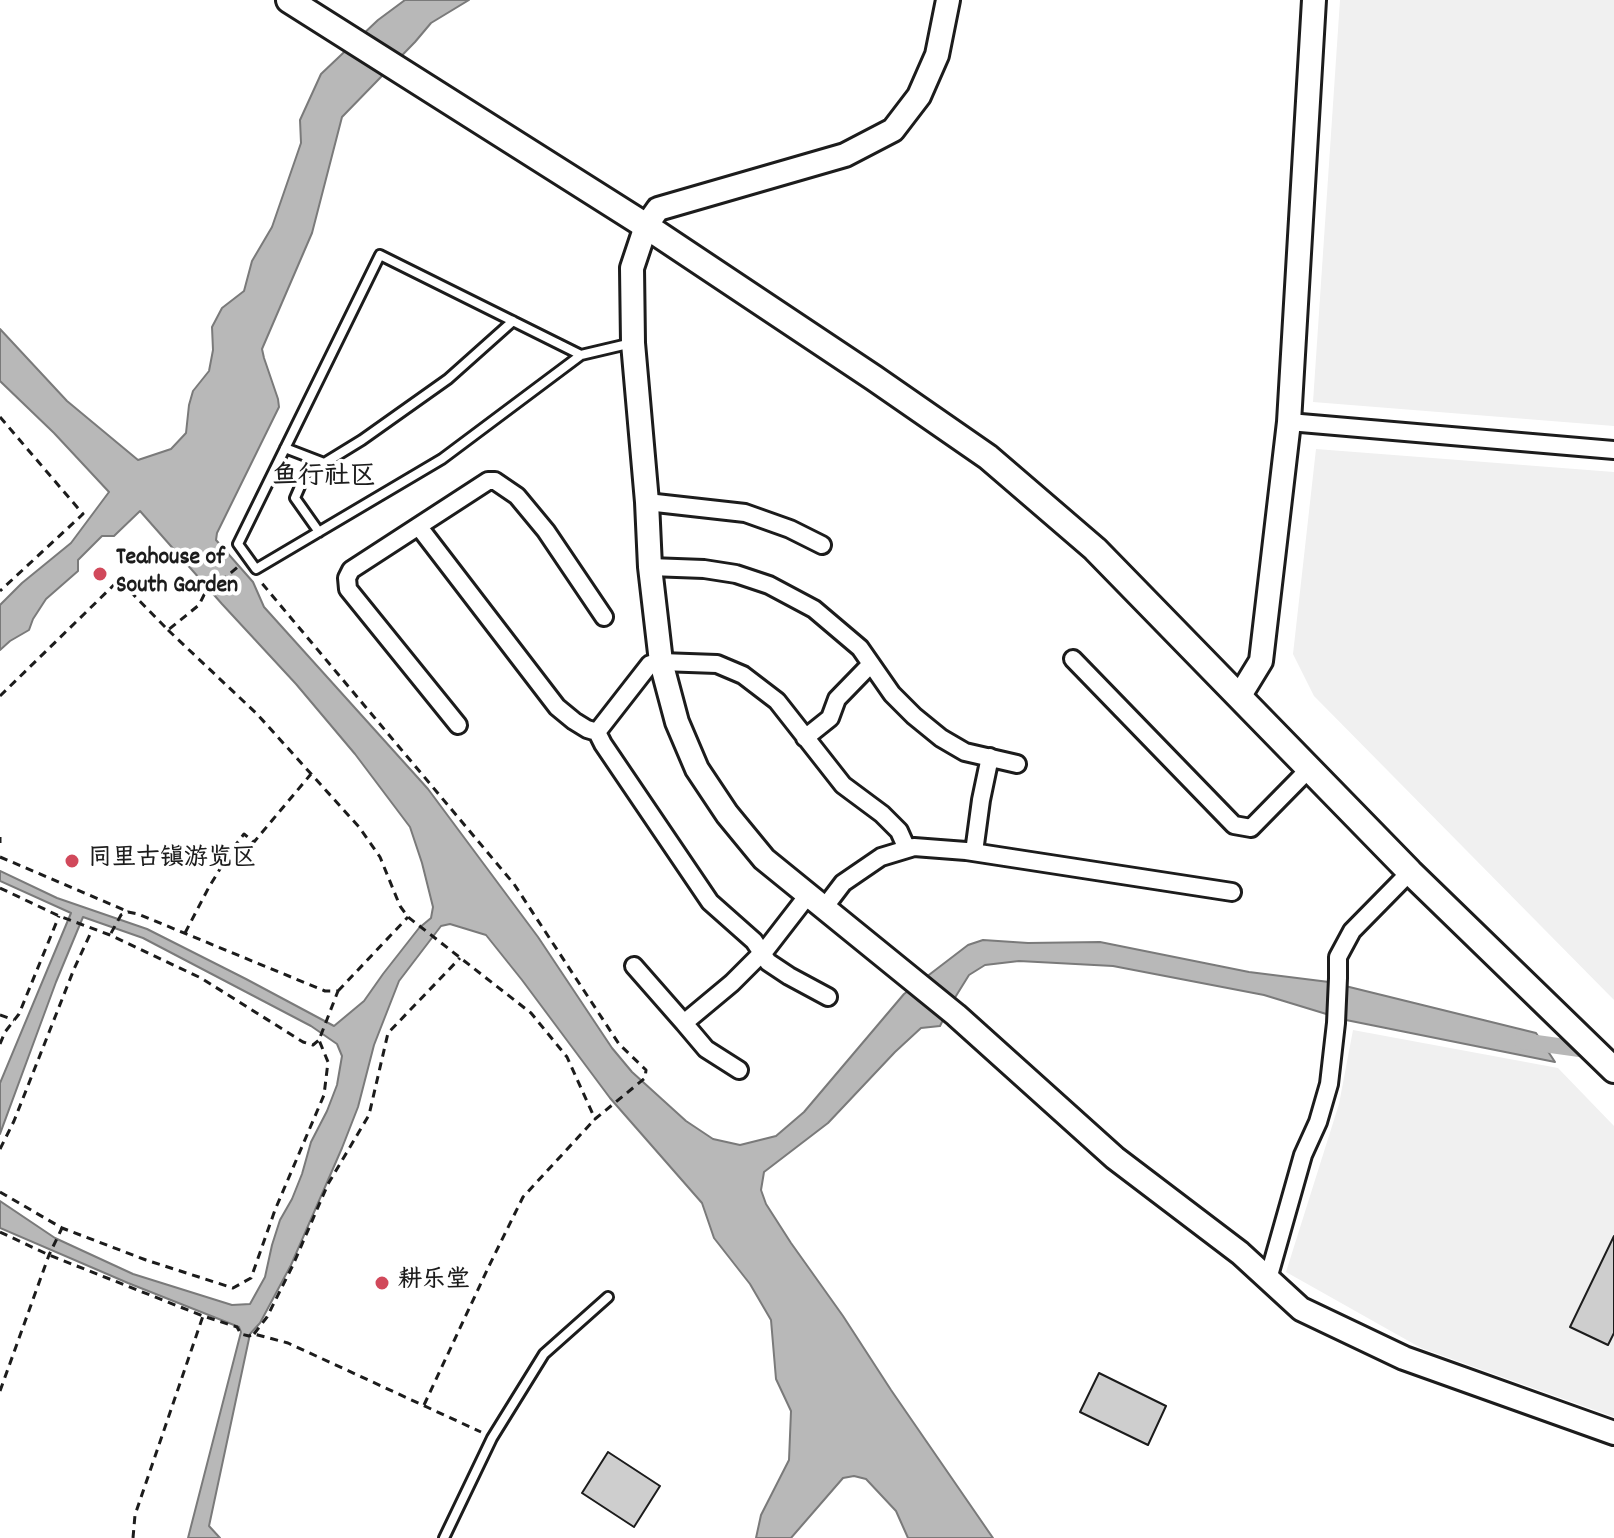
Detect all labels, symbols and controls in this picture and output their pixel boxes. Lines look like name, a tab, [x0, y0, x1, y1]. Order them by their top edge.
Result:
district label: 鱼行社区	[272, 463, 376, 495]
place label: Teahouse of South Garden	[116, 546, 238, 602]
marker: Teahouse of South Garden	[91, 565, 109, 583]
place label: 同里古镇游览区	[88, 847, 256, 875]
marker: 同里古镇游览区	[63, 852, 81, 870]
place label: 耕乐堂	[398, 1269, 470, 1297]
marker: 耕乐堂	[373, 1274, 391, 1292]

